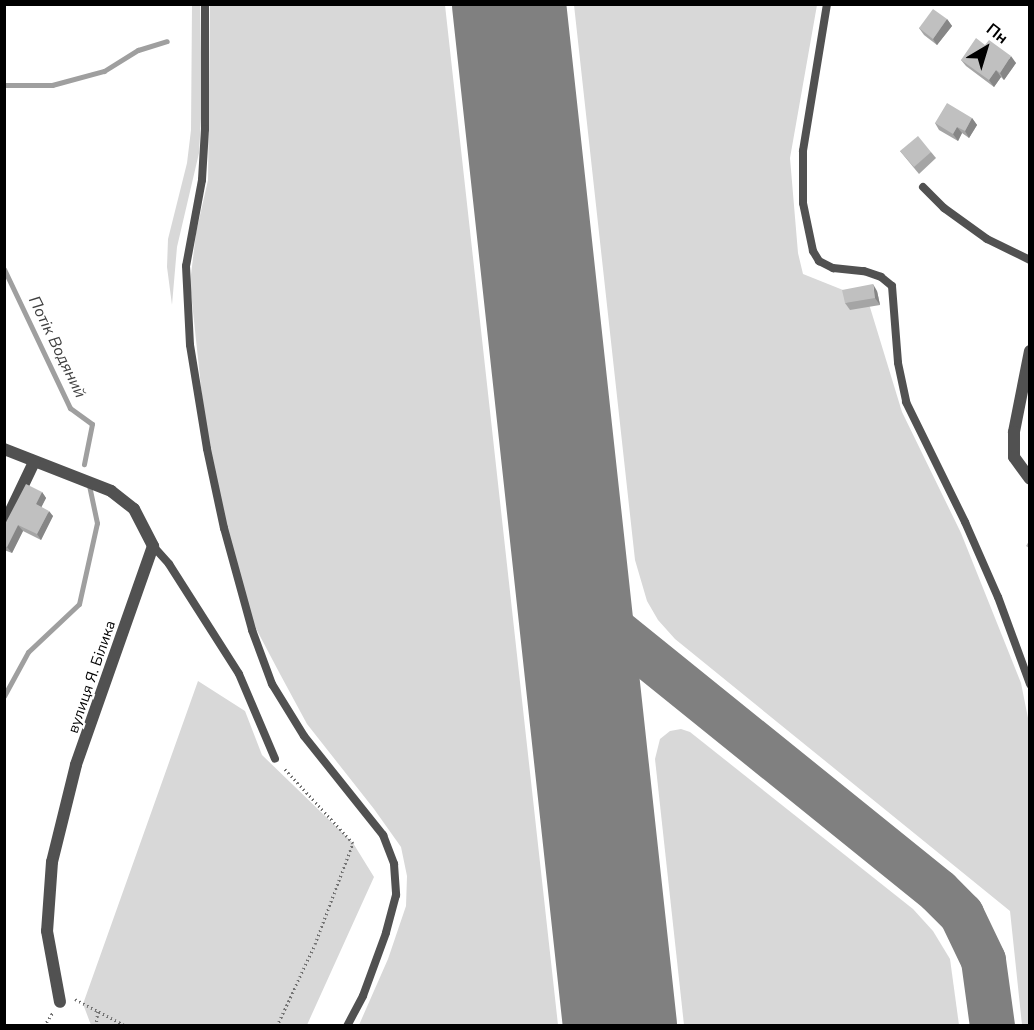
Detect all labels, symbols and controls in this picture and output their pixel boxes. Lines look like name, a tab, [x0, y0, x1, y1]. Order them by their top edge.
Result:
north arrow	[956, 18, 1016, 78]
text: Пн	[982, 18, 1013, 49]
water label: Потік Водяний	[24, 293, 90, 401]
street label: вулиця Я. Білика	[64, 618, 120, 736]

